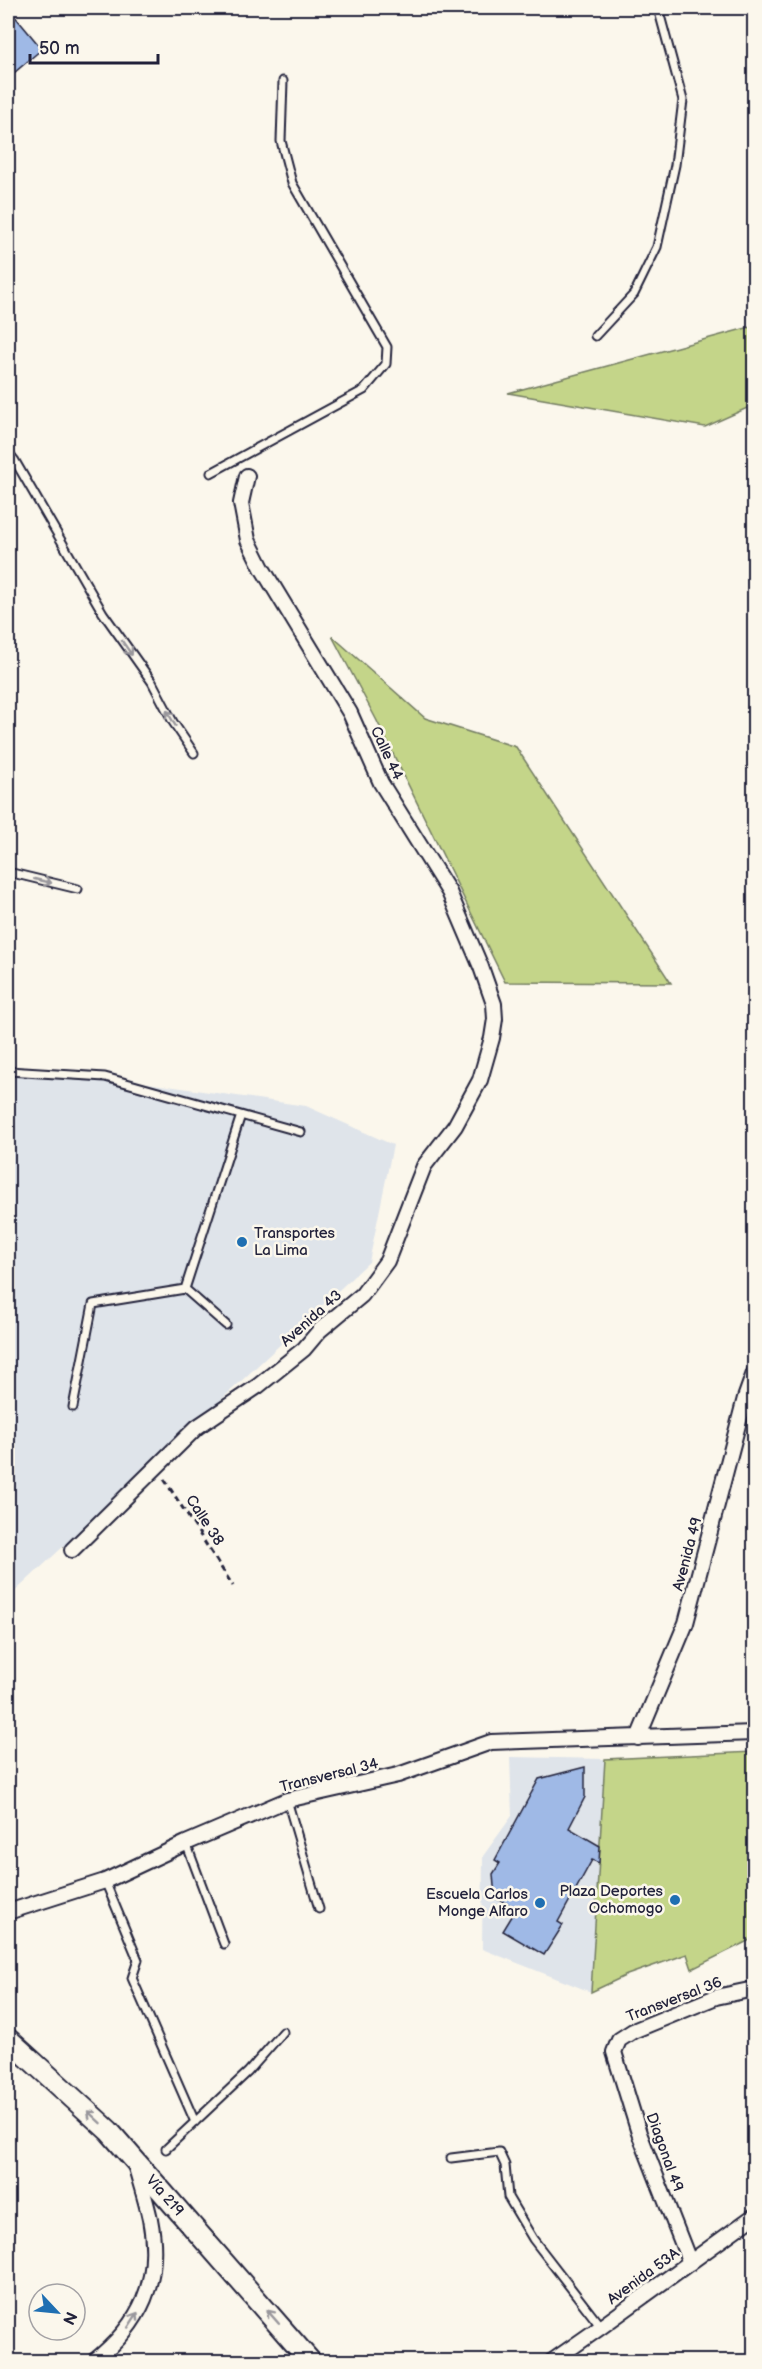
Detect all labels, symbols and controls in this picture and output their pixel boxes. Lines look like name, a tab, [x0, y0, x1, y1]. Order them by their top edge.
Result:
scale bar	[30, 27, 158, 65]
text: 50 m	[39, 38, 80, 59]
one-way arrow	[121, 639, 133, 655]
one-way arrow	[165, 710, 177, 727]
street label: Calle 44	[366, 723, 407, 783]
one-way arrow	[33, 875, 52, 887]
place label: Transportes La Lima	[254, 1224, 336, 1260]
marker: Transportes La Lima	[235, 1235, 249, 1249]
street label: Avenida 43	[277, 1286, 346, 1351]
street label: Calle 38	[181, 1491, 228, 1549]
street label: Avenida 49	[669, 1515, 706, 1593]
street label: Transversal 34	[278, 1754, 380, 1797]
place label: Plaza Deportes Ochomogo	[559, 1882, 664, 1918]
place label: Escuela Carlos Monge Alfaro	[426, 1885, 529, 1921]
marker: Plaza Deportes Ochomogo	[668, 1893, 682, 1907]
marker: Escuela Carlos Monge Alfaro	[533, 1896, 547, 1910]
street label: Transversal 36	[624, 1973, 725, 2026]
one-way arrow	[87, 2109, 102, 2124]
street label: Diagonal 49	[642, 2110, 688, 2194]
street label: Vía 219	[142, 2171, 188, 2220]
street label: Avenida 53A	[603, 2243, 684, 2309]
north arrow	[27, 2282, 87, 2342]
text: N	[58, 2308, 80, 2327]
one-way arrow	[266, 2310, 280, 2325]
one-way arrow	[128, 2312, 140, 2329]

